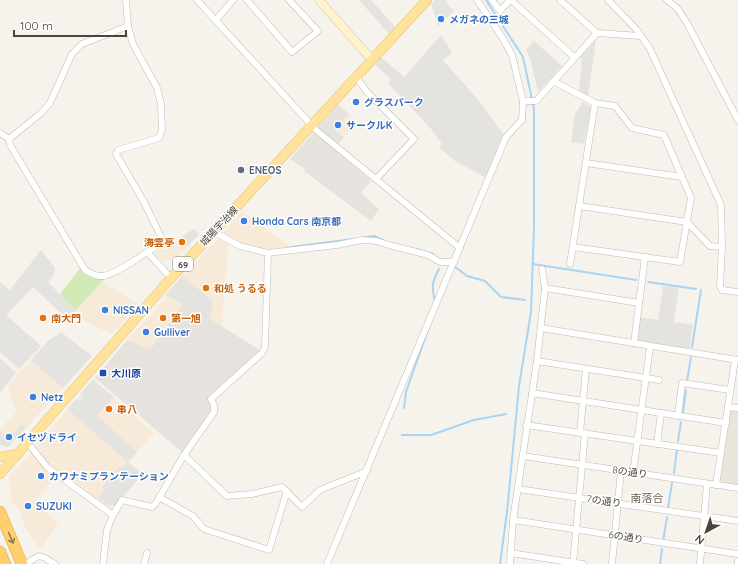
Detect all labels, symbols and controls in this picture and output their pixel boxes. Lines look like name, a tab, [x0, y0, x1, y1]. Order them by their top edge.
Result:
scale bar	[14, 12, 126, 38]
place label: メガネの三城	[449, 13, 509, 26]
marker: メガネの三城	[436, 14, 446, 24]
text: 100 m	[20, 18, 53, 33]
place label: グラスパーク	[364, 96, 424, 109]
marker: グラスパーク	[351, 97, 361, 107]
place label: サークルK	[346, 119, 393, 132]
marker: サークルK	[333, 120, 343, 130]
place label: ENEOS	[249, 164, 281, 177]
marker: ENEOS	[236, 165, 246, 175]
street label: 城陽宇治線	[197, 203, 241, 249]
place label: Honda Cars 南京都	[252, 215, 341, 228]
marker: Honda Cars 南京都	[239, 216, 249, 226]
place label: 海雲亭	[144, 236, 174, 249]
marker: 海雲亭	[177, 237, 187, 247]
road number: 69	[173, 257, 193, 271]
place label: 和処 うるる	[214, 282, 267, 295]
marker: 和処 うるる	[201, 283, 211, 293]
place label: NISSAN	[113, 304, 149, 317]
marker: NISSAN	[100, 305, 110, 315]
place label: 南大門	[51, 312, 81, 325]
place label: 第一旭	[171, 312, 201, 325]
marker: 南大門	[38, 313, 48, 323]
marker: 第一旭	[158, 313, 168, 323]
place label: Gulliver	[154, 326, 191, 339]
marker: Gulliver	[141, 327, 151, 337]
place label: 大川原	[111, 367, 141, 380]
marker: 大川原	[98, 368, 108, 378]
place label: Netz	[41, 391, 63, 404]
marker: Netz	[28, 392, 38, 402]
place label: 串八	[117, 403, 137, 416]
marker: 串八	[104, 404, 114, 414]
place label: イセヅドライ	[17, 431, 77, 444]
marker: イセヅドライ	[4, 432, 14, 442]
street label: 8の通り	[612, 463, 648, 481]
place label: カワナミプランテーション	[49, 470, 169, 483]
marker: カワナミプランテーション	[36, 471, 46, 481]
district label: 南落合	[631, 491, 664, 505]
street label: 7の通り	[586, 492, 622, 510]
place label: SUZUKI	[36, 500, 72, 513]
marker: SUZUKI	[23, 501, 33, 511]
north arrow	[686, 512, 726, 552]
street label: 6の通り	[608, 528, 644, 546]
one-way arrow	[8, 532, 15, 544]
text: N	[692, 532, 707, 548]

